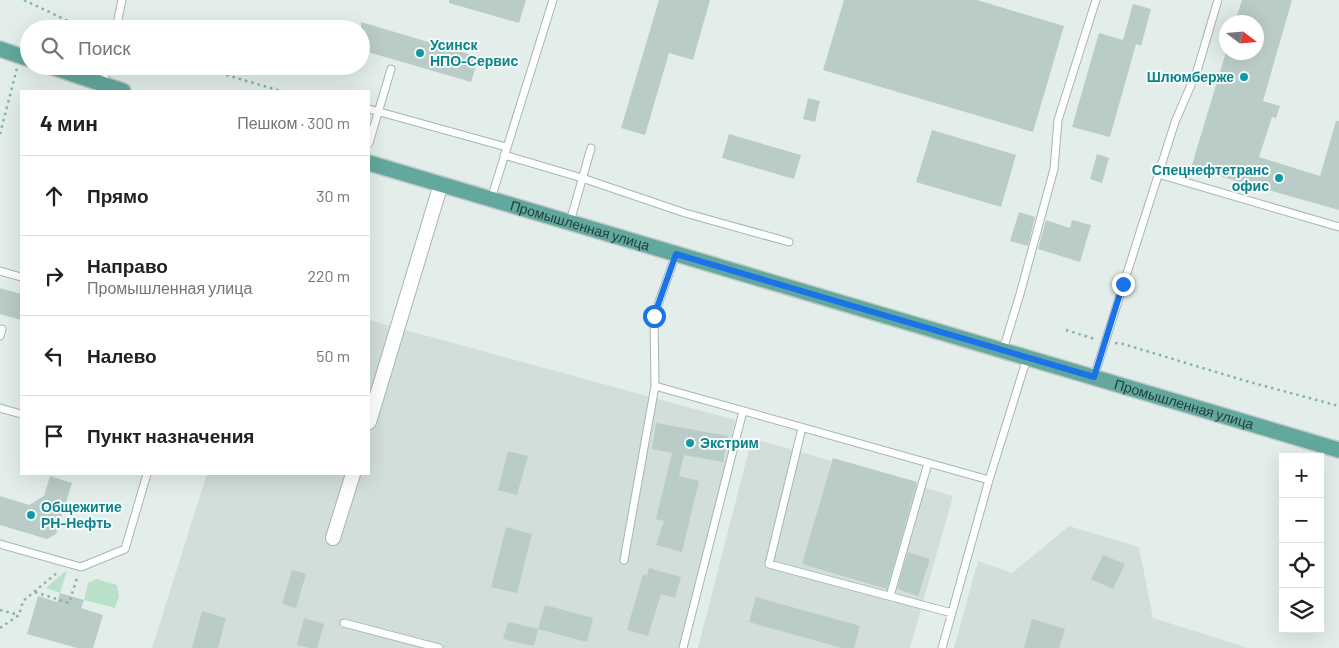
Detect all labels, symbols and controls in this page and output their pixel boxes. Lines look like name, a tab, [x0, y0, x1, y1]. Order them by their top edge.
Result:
north arrow	[1219, 15, 1264, 60]
search box	[20, 20, 370, 75]
icon: search	[38, 34, 66, 62]
text: Поиск	[78, 36, 131, 59]
place label: Усинск НПО-Сервис	[430, 36, 518, 69]
marker: Усинск НПО-Сервис	[414, 47, 426, 59]
place label: Шлюмберже	[1147, 68, 1234, 85]
marker: Шлюмберже	[1238, 71, 1250, 83]
text: 4 мин	[40, 110, 98, 135]
text: Пешком · 300 m	[237, 113, 350, 132]
place label: Спецнефтетранс офис	[1152, 161, 1269, 194]
marker: Спецнефтетранс офис	[1273, 172, 1285, 184]
icon: ahead	[40, 182, 68, 210]
text: Прямо	[87, 184, 149, 207]
text: 30 m	[316, 186, 350, 205]
street label: Промышленная улица	[508, 196, 652, 254]
text: Направо	[87, 254, 168, 277]
icon: right	[40, 262, 68, 290]
text: 220 m	[307, 266, 350, 285]
route end	[1112, 273, 1135, 296]
text: Промышленная улица	[87, 278, 252, 297]
route start	[643, 305, 666, 328]
icon: left	[40, 342, 68, 370]
text: Налево	[87, 344, 157, 367]
text: 50 m	[316, 346, 350, 365]
street label: Промышленная улица	[1112, 375, 1256, 432]
icon: arrive	[40, 422, 68, 450]
text: Пункт назначения	[87, 424, 254, 447]
place label: Экстрим	[700, 434, 759, 451]
marker: Экстрим	[684, 437, 696, 449]
map controls	[1279, 453, 1324, 633]
button: +	[1279, 453, 1324, 498]
place label: Общежитие РН-Нефть	[41, 498, 122, 531]
button: −	[1279, 498, 1324, 543]
marker: Общежитие РН-Нефть	[25, 509, 37, 521]
button: locate	[1279, 543, 1324, 588]
button: layers	[1279, 588, 1324, 633]

